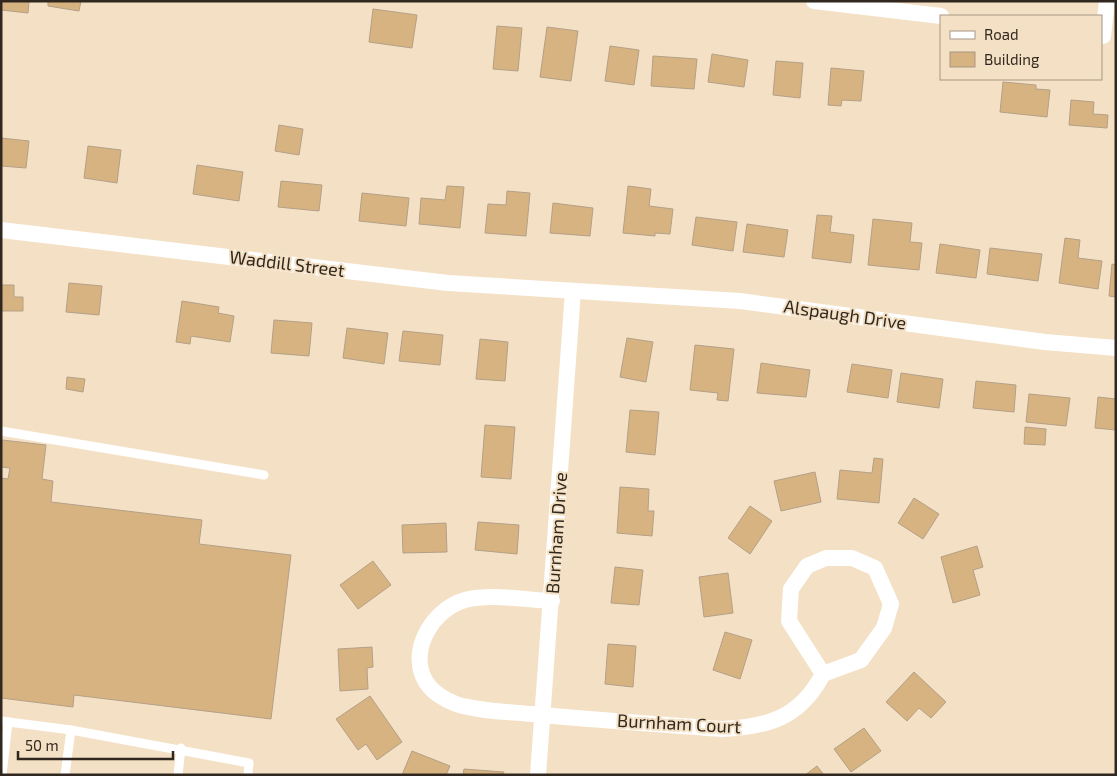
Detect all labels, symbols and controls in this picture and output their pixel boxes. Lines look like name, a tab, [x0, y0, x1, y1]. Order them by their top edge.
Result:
legend	[940, 15, 1102, 80]
text: Road	[984, 25, 1019, 43]
text: Building	[984, 50, 1040, 68]
street label: Waddill Street	[228, 245, 346, 281]
street label: Alspaugh Drive	[782, 295, 908, 333]
street label: Burnham Drive	[541, 471, 571, 595]
street label: Burnham Court	[617, 709, 742, 737]
scale bar	[18, 728, 172, 760]
text: 50 m	[25, 736, 59, 754]

